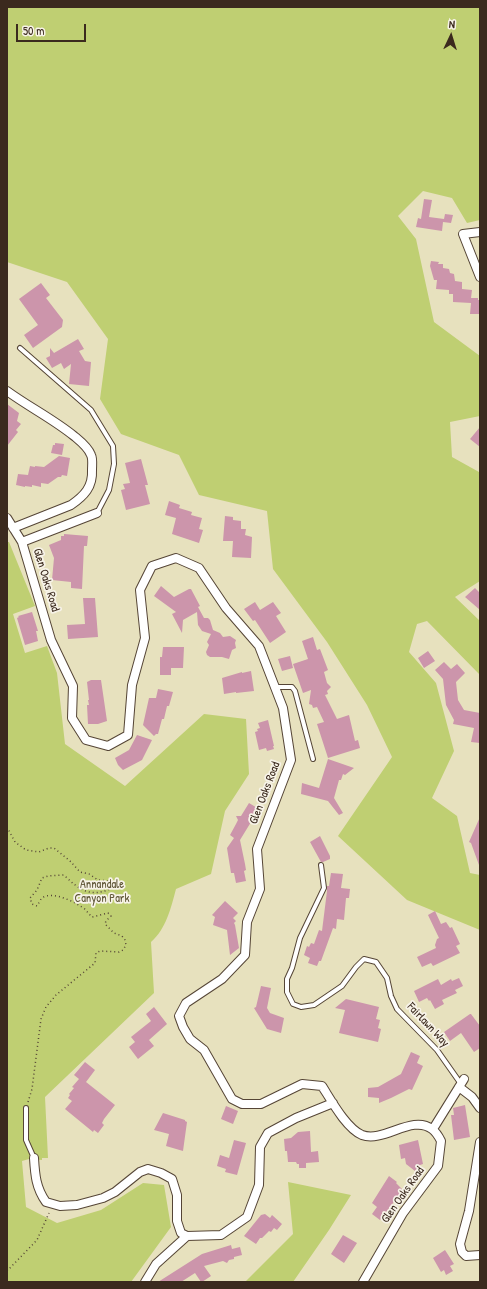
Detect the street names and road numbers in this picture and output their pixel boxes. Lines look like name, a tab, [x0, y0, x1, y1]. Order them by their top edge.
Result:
street label: Glen Oaks Road	[30, 547, 62, 613]
street label: Glen Oaks Road	[247, 760, 283, 826]
street label: Fairlawn Way	[404, 1000, 452, 1050]
street label: Glen Oaks Road	[378, 1164, 428, 1226]

